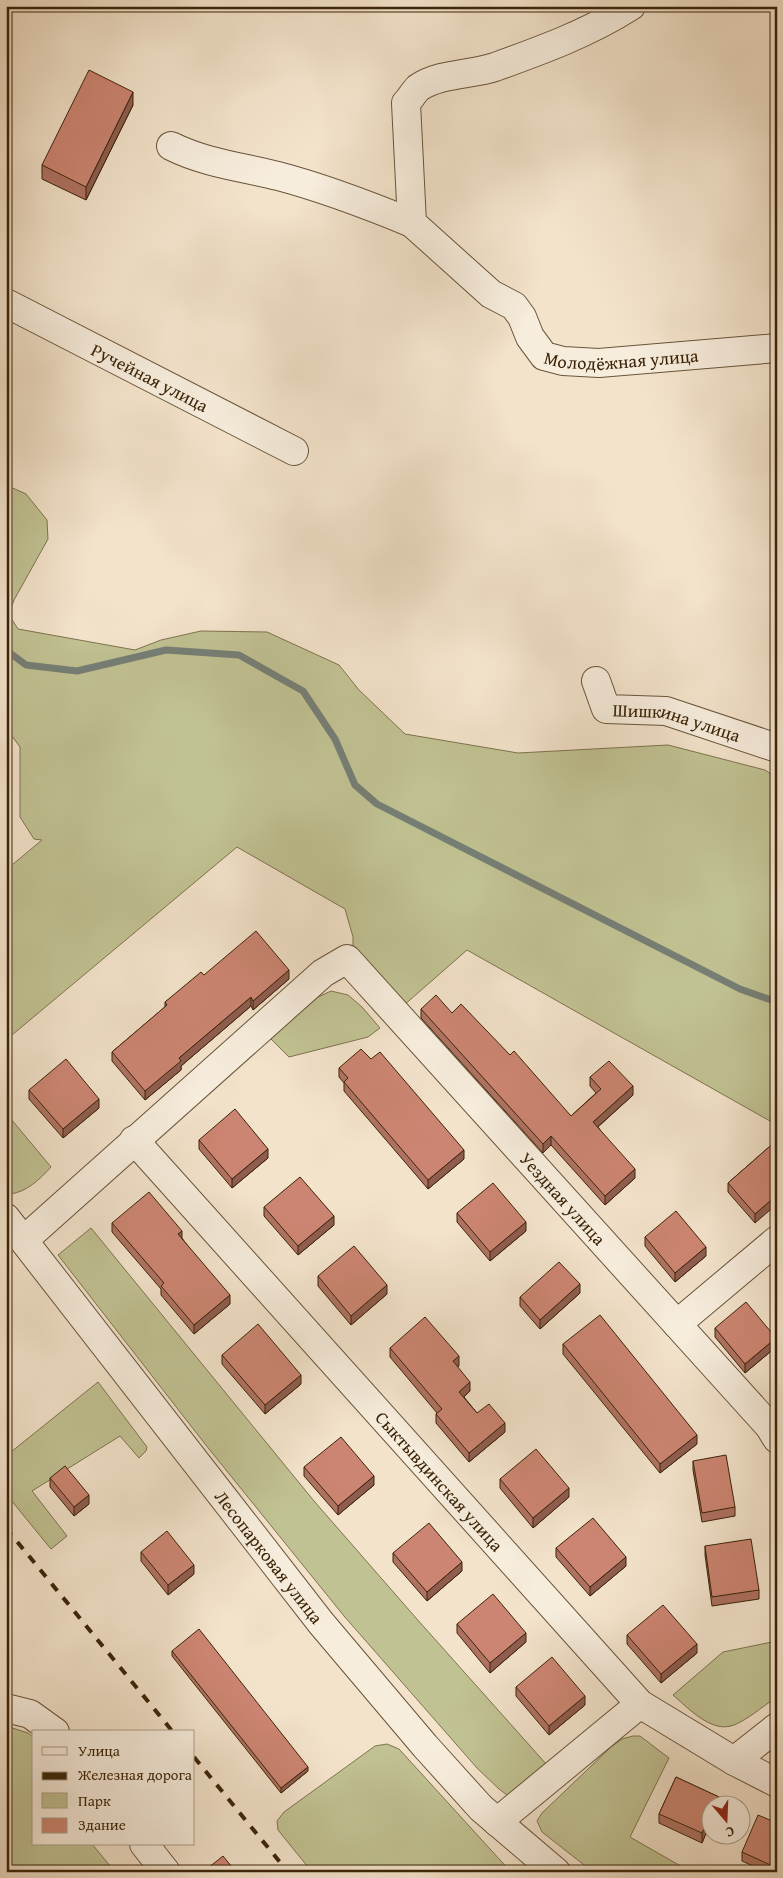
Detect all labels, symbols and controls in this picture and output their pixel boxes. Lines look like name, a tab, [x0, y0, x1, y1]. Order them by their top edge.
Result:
street label: Ручейная улица	[87, 336, 214, 419]
street label: Молодёжная улица	[541, 341, 700, 377]
street label: Шишкина улица	[612, 696, 744, 749]
street label: Уездная улица	[514, 1145, 613, 1251]
street label: Сыктывдинская улица	[370, 1405, 510, 1557]
street label: Лесопарковая улица	[209, 1484, 330, 1630]
legend	[32, 1730, 195, 1846]
text: Улица	[78, 1740, 121, 1761]
text: Железная дорога	[77, 1764, 193, 1785]
text: Парк	[78, 1790, 111, 1811]
north arrow	[700, 1796, 750, 1846]
text: Здание	[78, 1814, 126, 1835]
text: С	[723, 1822, 737, 1843]

